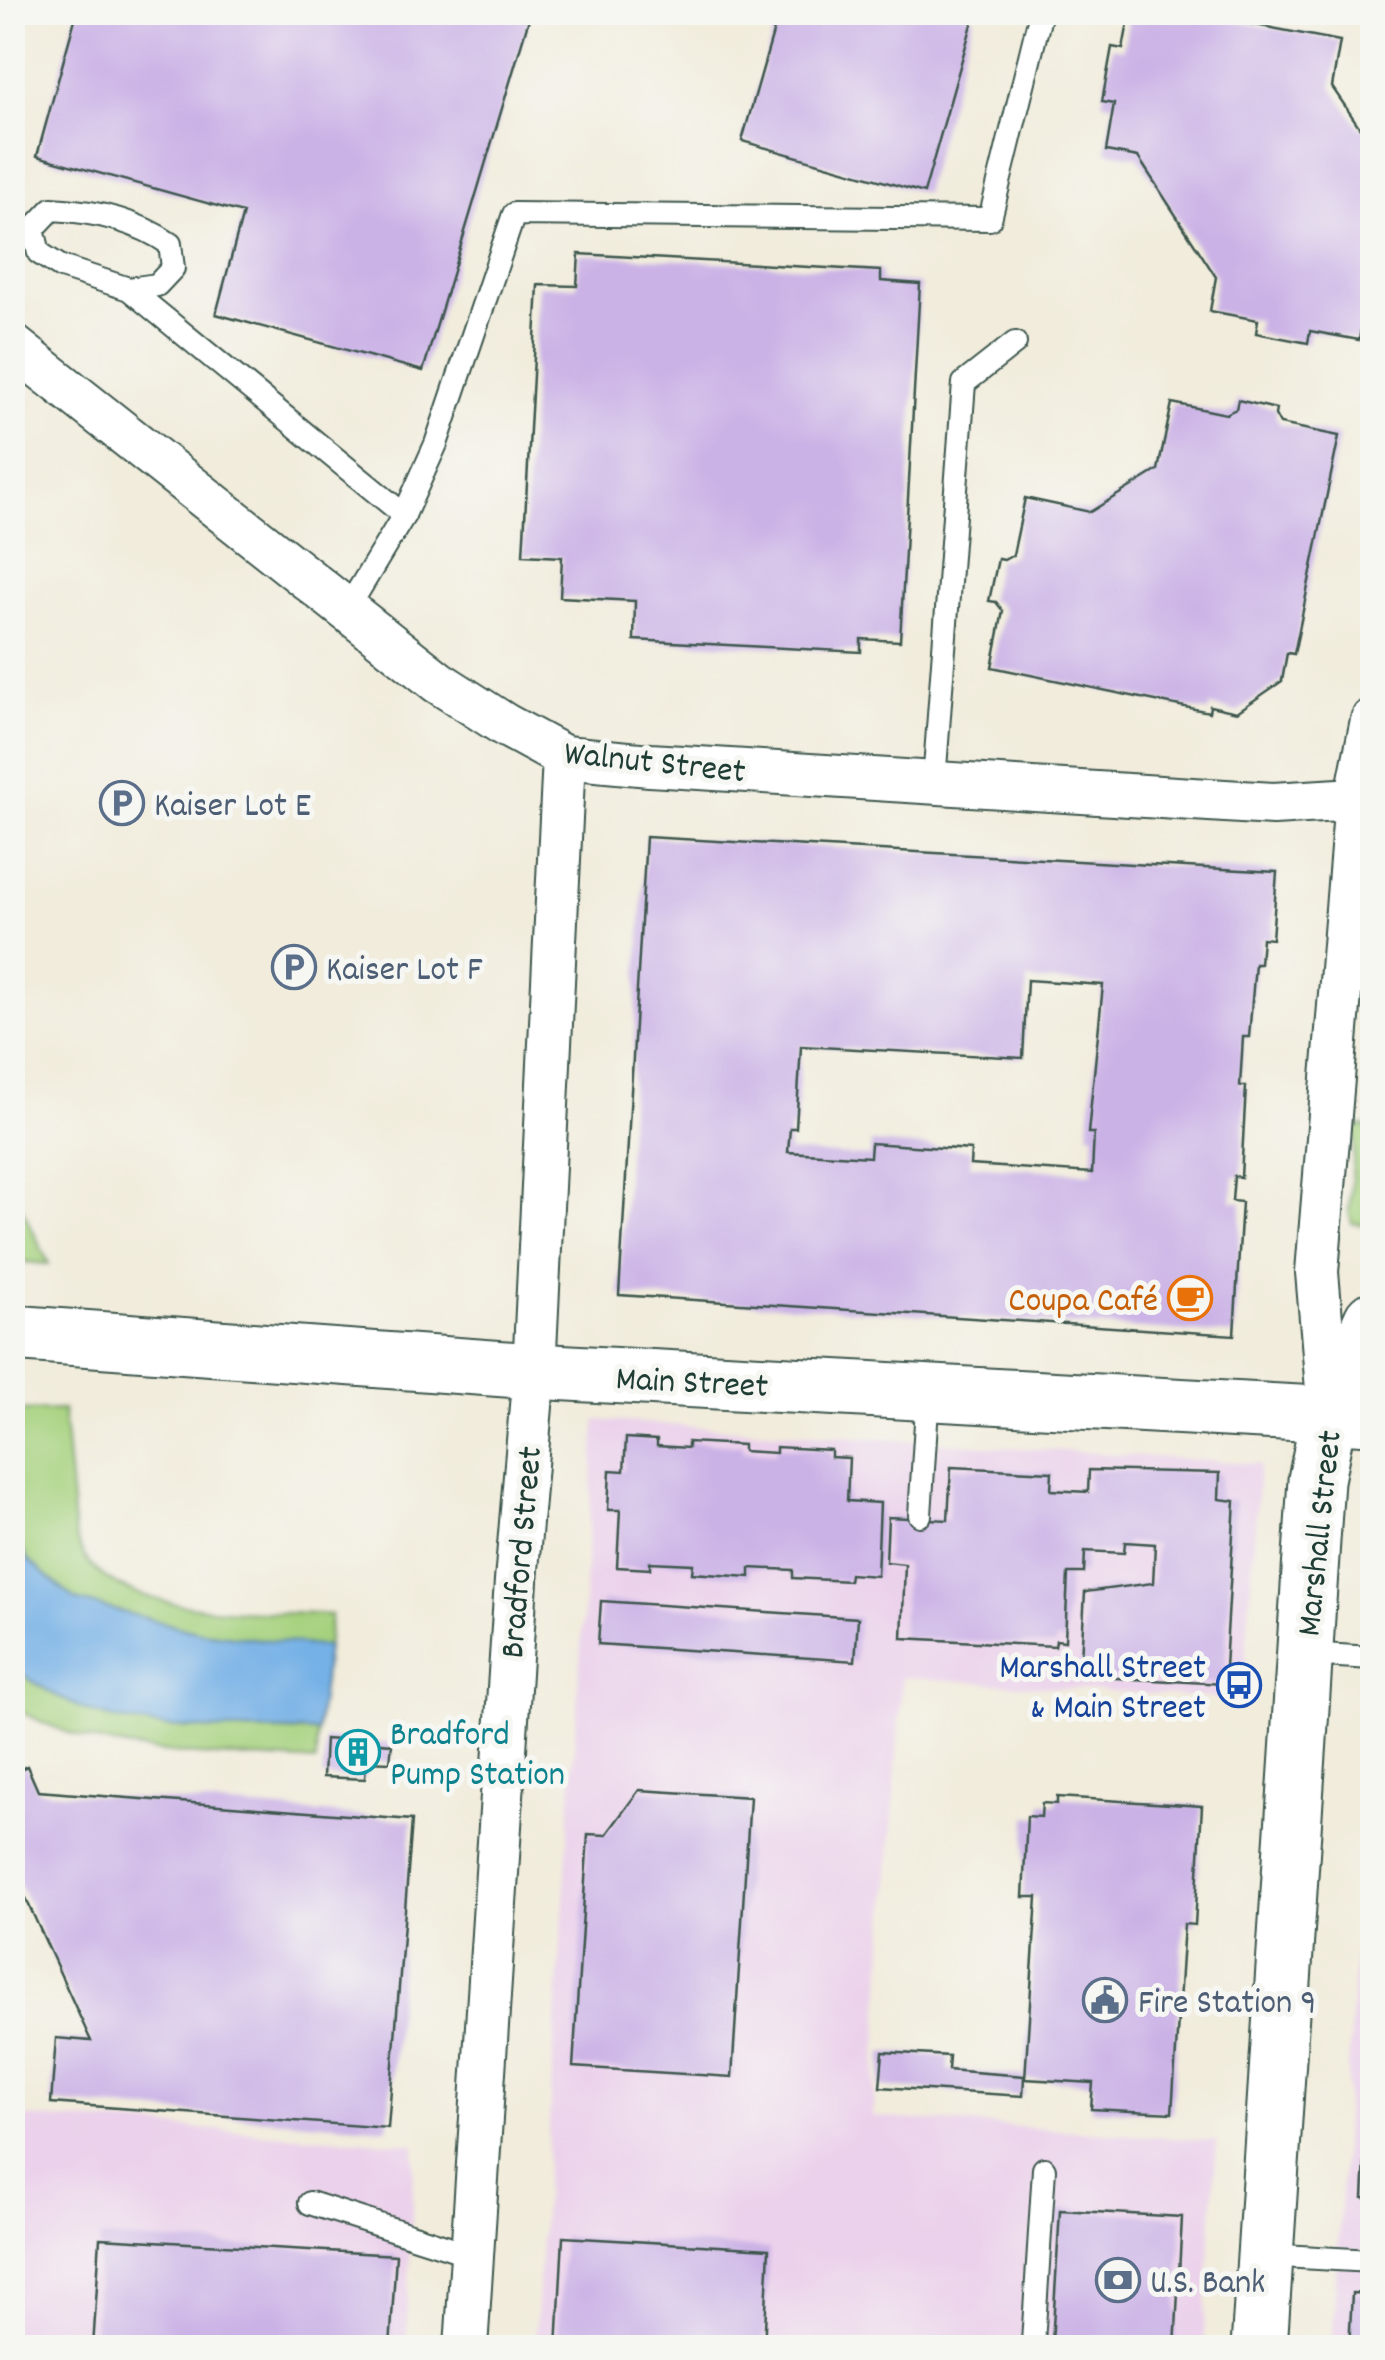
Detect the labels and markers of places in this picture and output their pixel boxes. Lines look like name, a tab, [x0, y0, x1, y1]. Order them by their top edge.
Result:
parking icon: Kaiser Lot E	[99, 780, 145, 826]
place label: Kaiser Lot E	[154, 783, 311, 833]
parking icon: Kaiser Lot F	[271, 944, 317, 990]
place label: Kaiser Lot F	[326, 947, 483, 997]
cafe icon: Coupa Café	[1167, 1275, 1213, 1321]
place label: Coupa Café	[1008, 1278, 1158, 1328]
place label: Marshall Street & Main Street	[999, 1645, 1206, 1735]
bus stop icon: Marshall Street & Main Street	[1216, 1662, 1262, 1708]
place label: Bradford Pump Station	[390, 1712, 565, 1802]
building icon: Bradford Pump Station	[335, 1729, 381, 1775]
public building icon: Fire Station 9	[1082, 1977, 1128, 2023]
place label: Fire Station 9	[1138, 1980, 1316, 2030]
bank icon: U.S. Bank	[1095, 2257, 1141, 2303]
place label: U.S. Bank	[1150, 2260, 1265, 2310]

